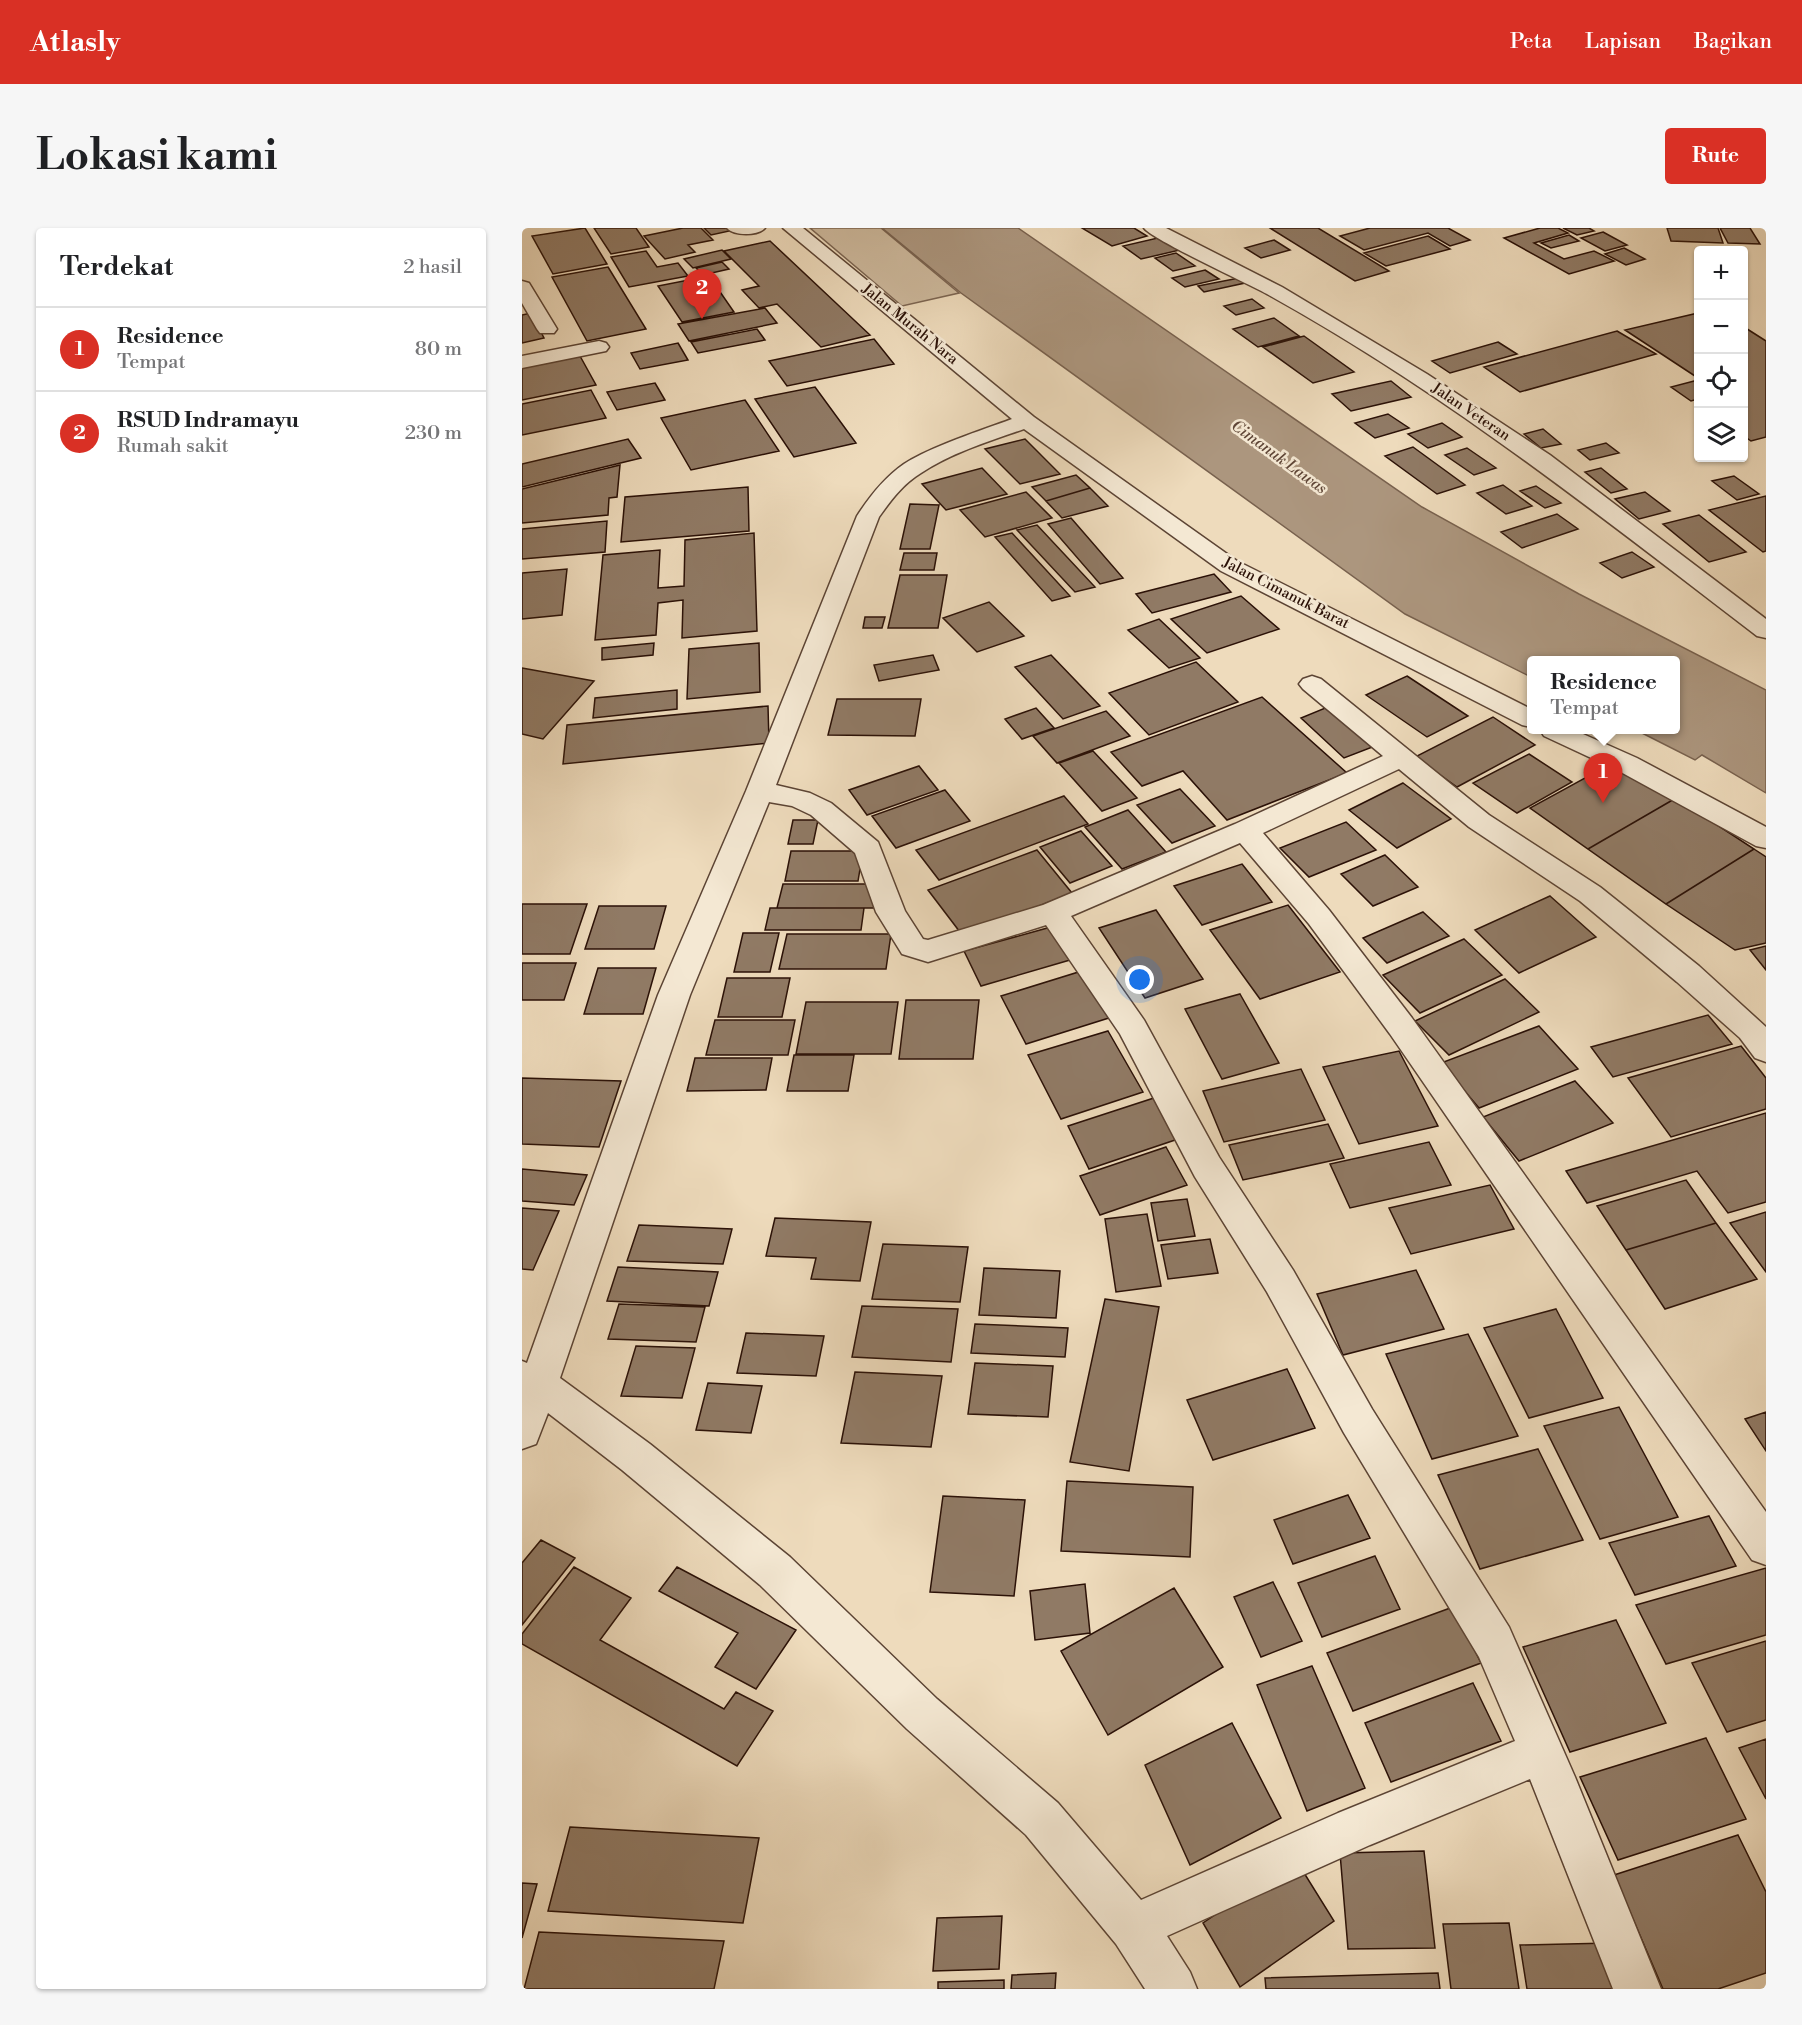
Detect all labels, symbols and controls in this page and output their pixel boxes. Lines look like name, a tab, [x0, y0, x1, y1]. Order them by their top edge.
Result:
text: Atlasly	[30, 25, 120, 60]
text: Peta	[1510, 29, 1552, 55]
text: Lapisan	[1585, 29, 1661, 55]
text: Bagikan	[1694, 29, 1772, 55]
button: Rute	[1665, 128, 1766, 184]
text: Lokasi kami	[36, 130, 277, 183]
map controls	[1694, 246, 1748, 462]
button: +	[1694, 246, 1748, 300]
text: Terdekat	[60, 251, 173, 283]
text: 2 hasil	[403, 255, 462, 280]
pin: 2	[682, 270, 722, 319]
street label: Jalan Murah Nara	[857, 279, 962, 369]
button: −	[1694, 300, 1748, 354]
text: Residence	[117, 323, 224, 350]
text: 1	[75, 337, 84, 362]
text: 80 m	[415, 337, 462, 362]
text: Tempat	[117, 350, 186, 375]
button: locate	[1694, 354, 1748, 408]
street label: Jalan Veteran	[1427, 378, 1514, 445]
text: RSUD Indramayu	[117, 407, 299, 434]
button: layers	[1694, 408, 1748, 462]
water label: Cimanuk Lawas	[1227, 416, 1331, 498]
text: 2	[73, 421, 86, 446]
text: 230 m	[405, 421, 462, 446]
text: Rumah sakit	[117, 434, 229, 459]
street label: Jalan Cimanuk Barat	[1218, 552, 1353, 634]
popup	[1527, 656, 1680, 734]
text: Residence	[1550, 669, 1657, 696]
text: Tempat	[1550, 696, 1619, 721]
pin: 1	[1584, 754, 1622, 803]
your location	[1125, 965, 1154, 994]

